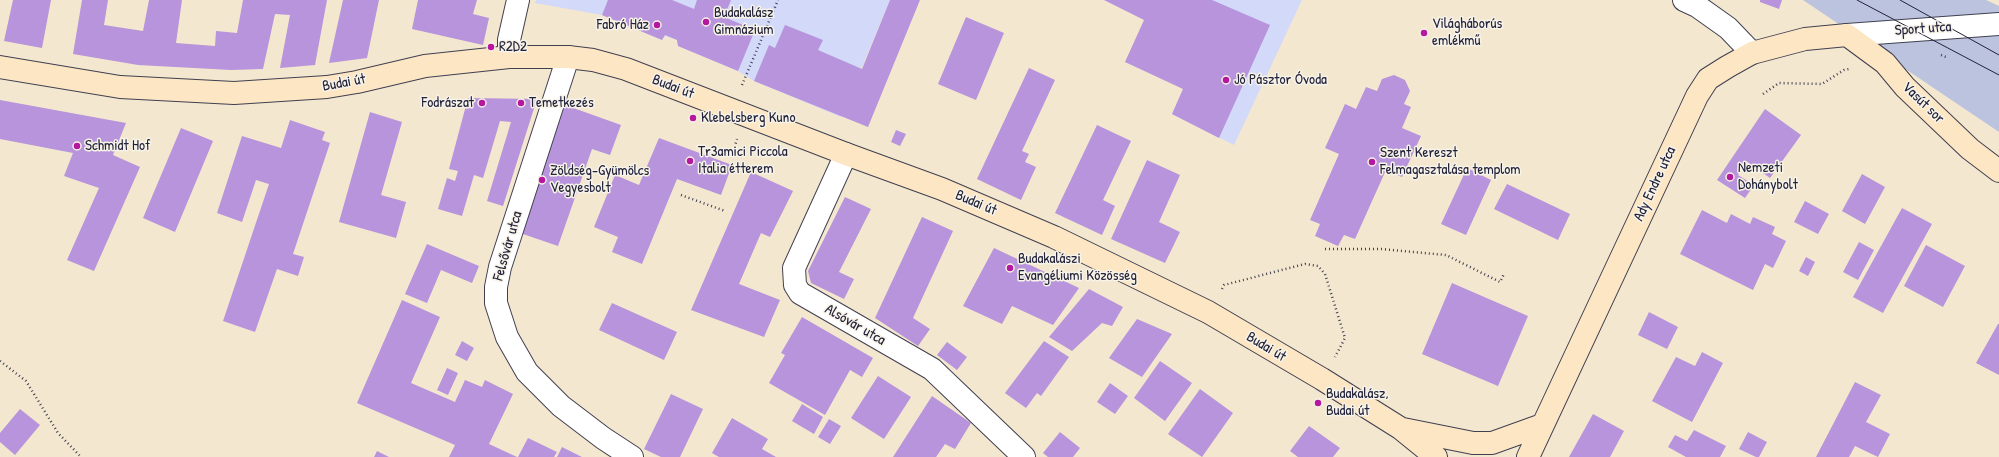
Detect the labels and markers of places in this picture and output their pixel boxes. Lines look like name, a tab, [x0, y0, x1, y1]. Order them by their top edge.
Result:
place label: Budakalász Gimnázium	[714, 4, 774, 39]
place label: Világháborús emlékmű	[1432, 15, 1502, 50]
place label: Fabró Ház	[597, 16, 649, 34]
marker: Budakalász Gimnázium	[701, 17, 711, 27]
marker: Fabró Ház	[652, 20, 662, 30]
marker: Világháborús emlékmű	[1419, 28, 1429, 38]
place label: R2D2	[499, 38, 527, 56]
marker: R2D2	[486, 42, 496, 52]
place label: Jó Pásztor Óvoda	[1234, 71, 1327, 89]
marker: Jó Pásztor Óvoda	[1221, 75, 1231, 85]
place label: Fodrászat	[422, 94, 474, 112]
place label: Temetkezés	[529, 94, 594, 112]
marker: Fodrászat	[477, 98, 487, 108]
marker: Temetkezés	[516, 98, 526, 108]
place label: Klebelsberg Kuno	[701, 109, 795, 127]
marker: Klebelsberg Kuno	[688, 113, 698, 123]
place label: Schmidt Hof	[85, 137, 150, 155]
marker: Schmidt Hof	[72, 141, 82, 151]
place label: Tr3amici Piccola Italia étterem	[698, 143, 788, 178]
place label: Szent Kereszt Felmagasztalása templom	[1380, 144, 1520, 179]
marker: Tr3amici Piccola Italia étterem	[685, 156, 695, 166]
marker: Szent Kereszt Felmagasztalása templom	[1367, 157, 1377, 167]
place label: Nemzeti Dohánybolt	[1738, 159, 1798, 194]
place label: Zöldség-Gyümölcs Vegyesbolt	[550, 162, 649, 197]
marker: Nemzeti Dohánybolt	[1725, 172, 1735, 182]
marker: Zöldség-Gyümölcs Vegyesbolt	[537, 175, 547, 185]
place label: Budakalászi Evangéliumi Közösség	[1018, 250, 1137, 285]
marker: Budakalászi Evangéliumi Közösség	[1005, 263, 1015, 273]
place label: Budakalász, Budai út	[1326, 385, 1389, 420]
marker: Budakalász, Budai út	[1313, 398, 1323, 408]

